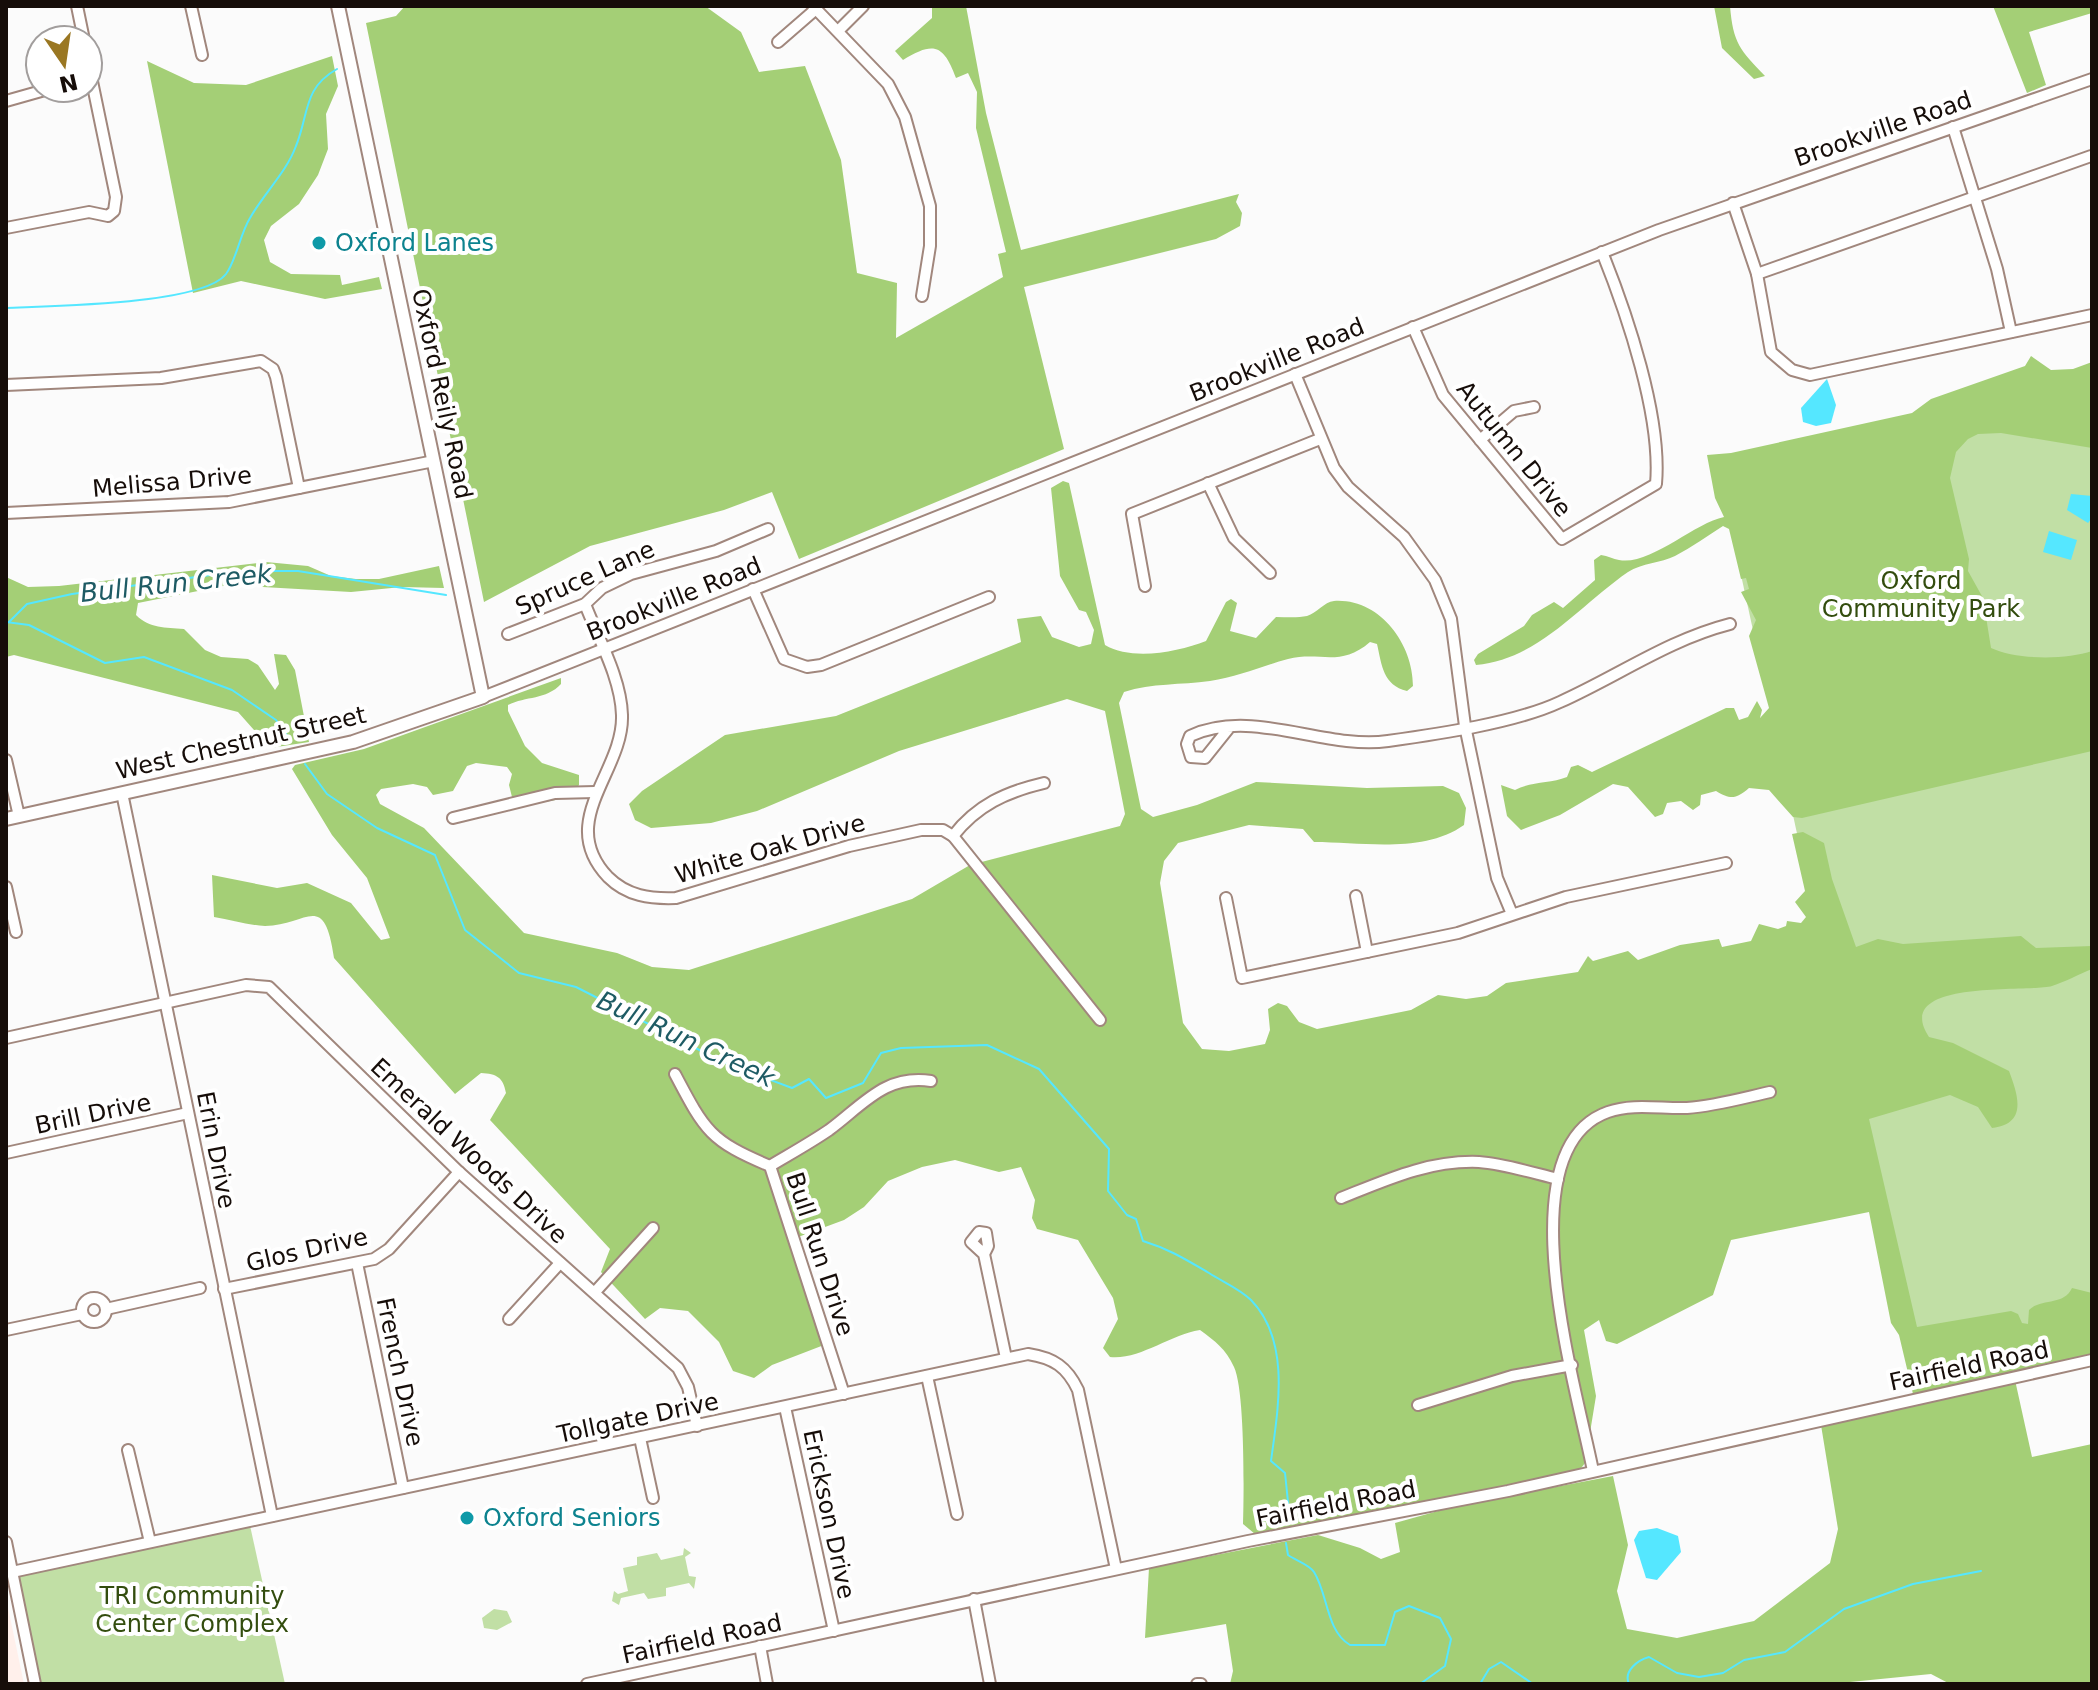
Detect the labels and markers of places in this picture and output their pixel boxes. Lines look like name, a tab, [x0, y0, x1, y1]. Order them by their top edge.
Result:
place label: Oxford Lanes	[335, 229, 494, 257]
marker: Oxford Lanes	[310, 234, 328, 252]
place label: Oxford Seniors	[483, 1504, 660, 1532]
marker: Oxford Seniors	[458, 1509, 476, 1527]

